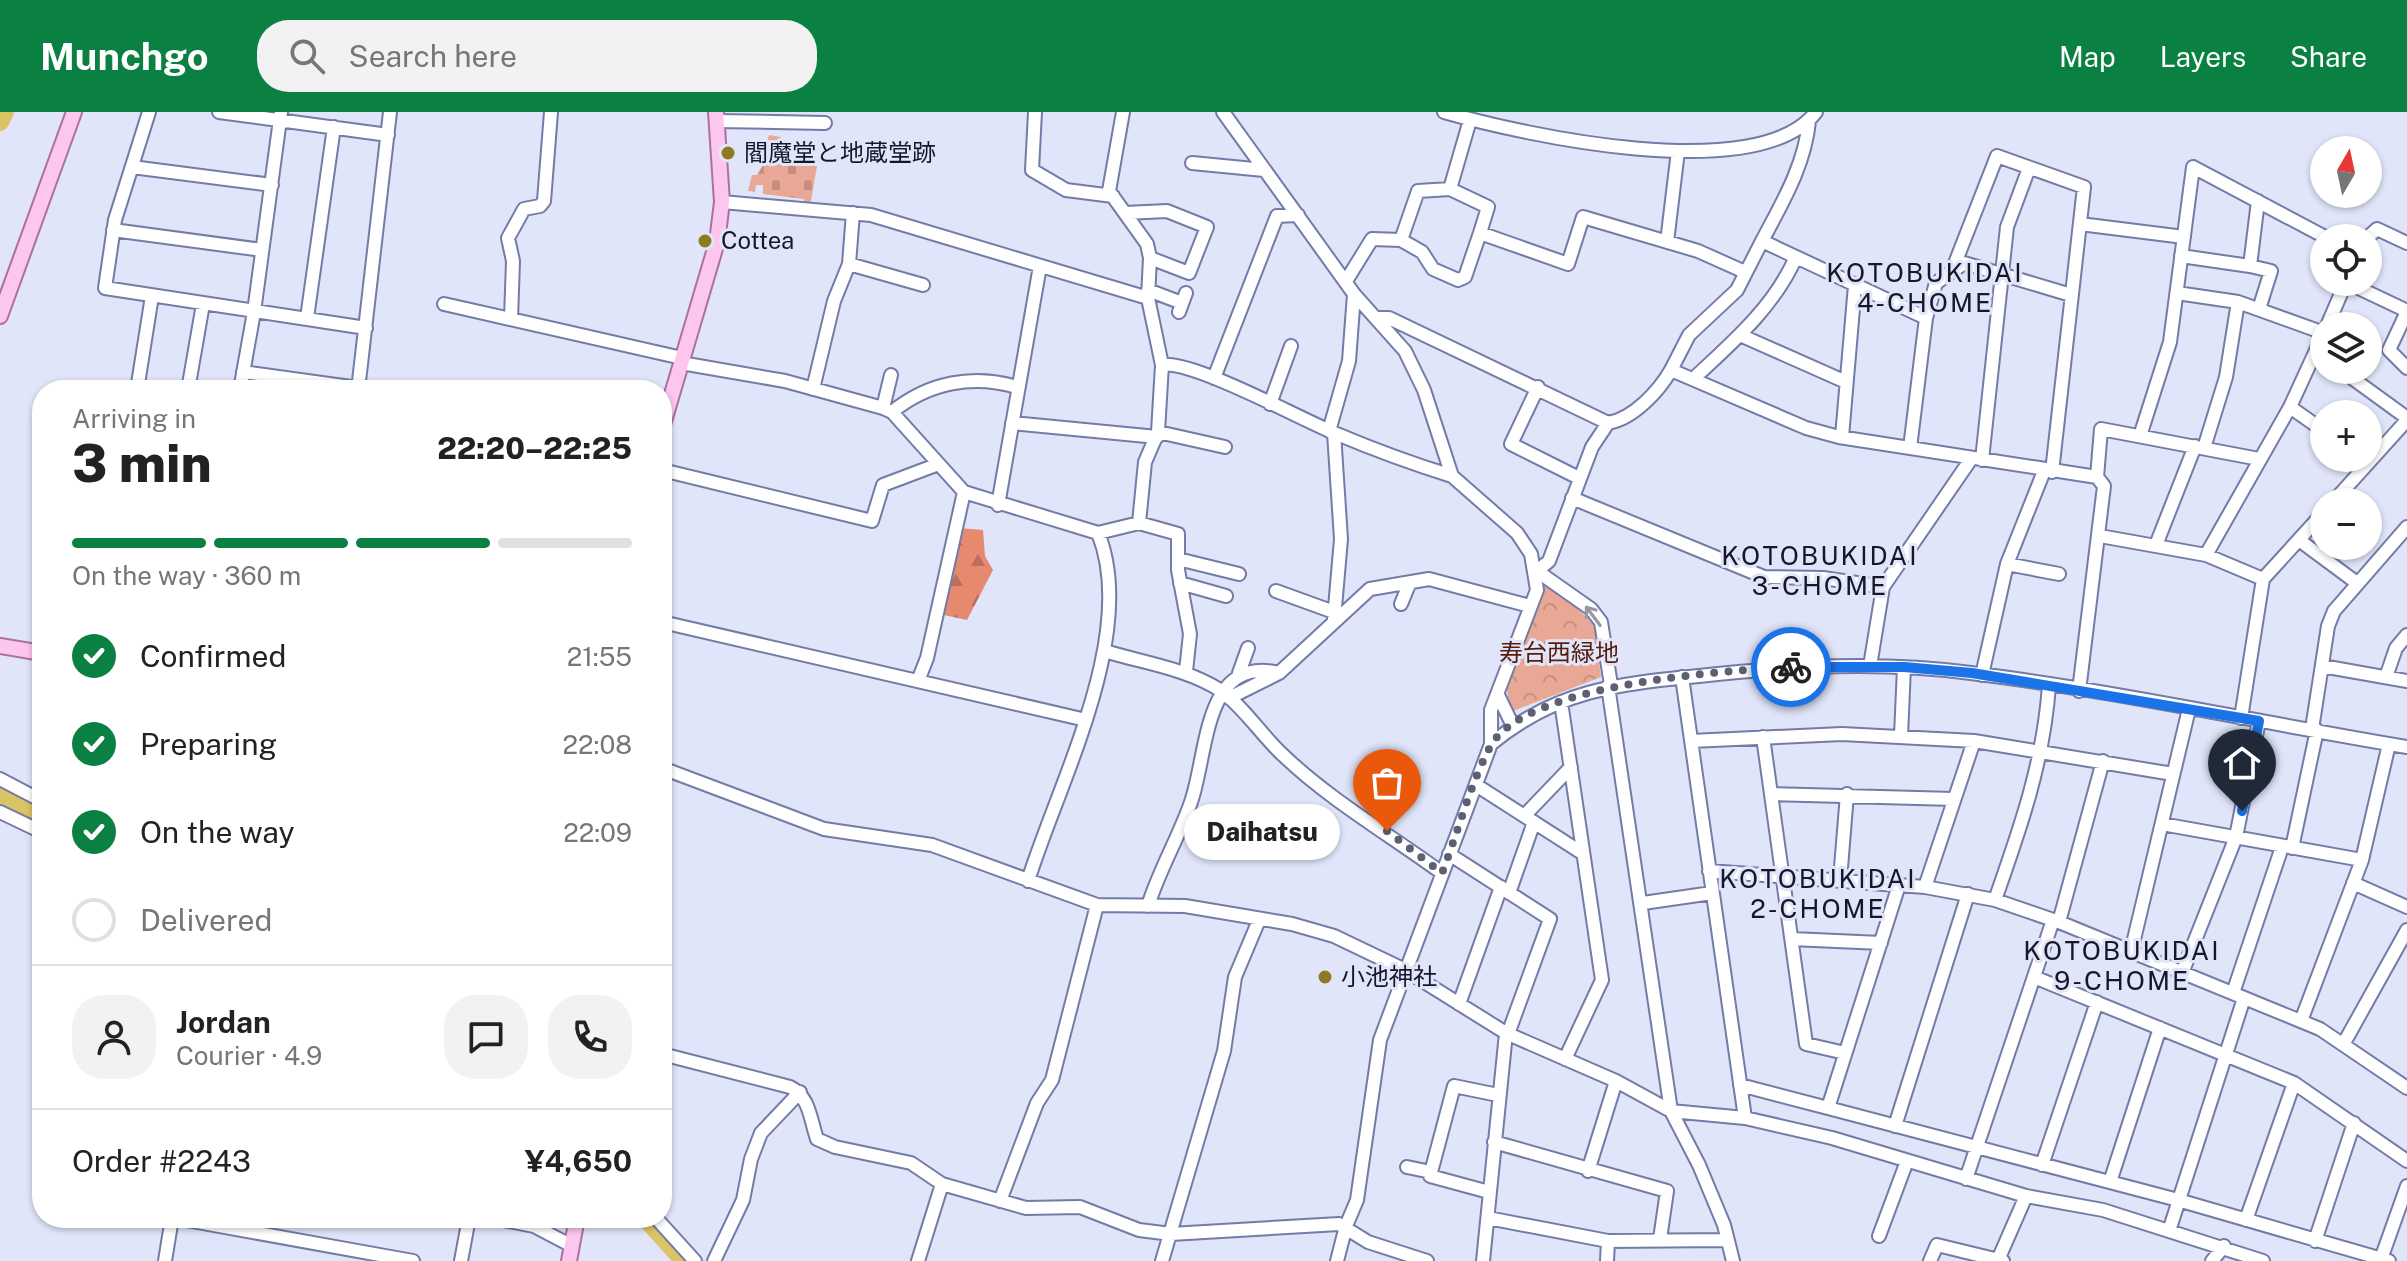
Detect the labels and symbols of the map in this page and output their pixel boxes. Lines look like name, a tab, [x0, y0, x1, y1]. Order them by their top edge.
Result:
north arrow	[2310, 136, 2382, 208]
place label: 閻魔堂と地蔵堂跡	[744, 138, 936, 166]
marker: 閻魔堂と地蔵堂跡	[719, 144, 737, 162]
place label: Cottea	[721, 226, 794, 254]
marker: Cottea	[696, 232, 714, 250]
district label: KOTOBUKIDAI 4-CHOME	[1826, 257, 2024, 318]
district label: KOTOBUKIDAI 3-CHOME	[1721, 540, 1919, 601]
one-way arrow	[1585, 606, 1602, 627]
courier	[1751, 627, 1831, 707]
park label: 寿台西緑地	[1499, 638, 1619, 666]
pin	[2208, 729, 2276, 811]
pin	[1353, 749, 1421, 831]
callout: Daihatsu	[1183, 803, 1339, 859]
district label: KOTOBUKIDAI 2-CHOME	[1719, 863, 1917, 924]
district label: KOTOBUKIDAI 9-CHOME	[2023, 935, 2221, 996]
place label: 小池神社	[1341, 962, 1437, 990]
marker: 小池神社	[1316, 968, 1334, 986]

